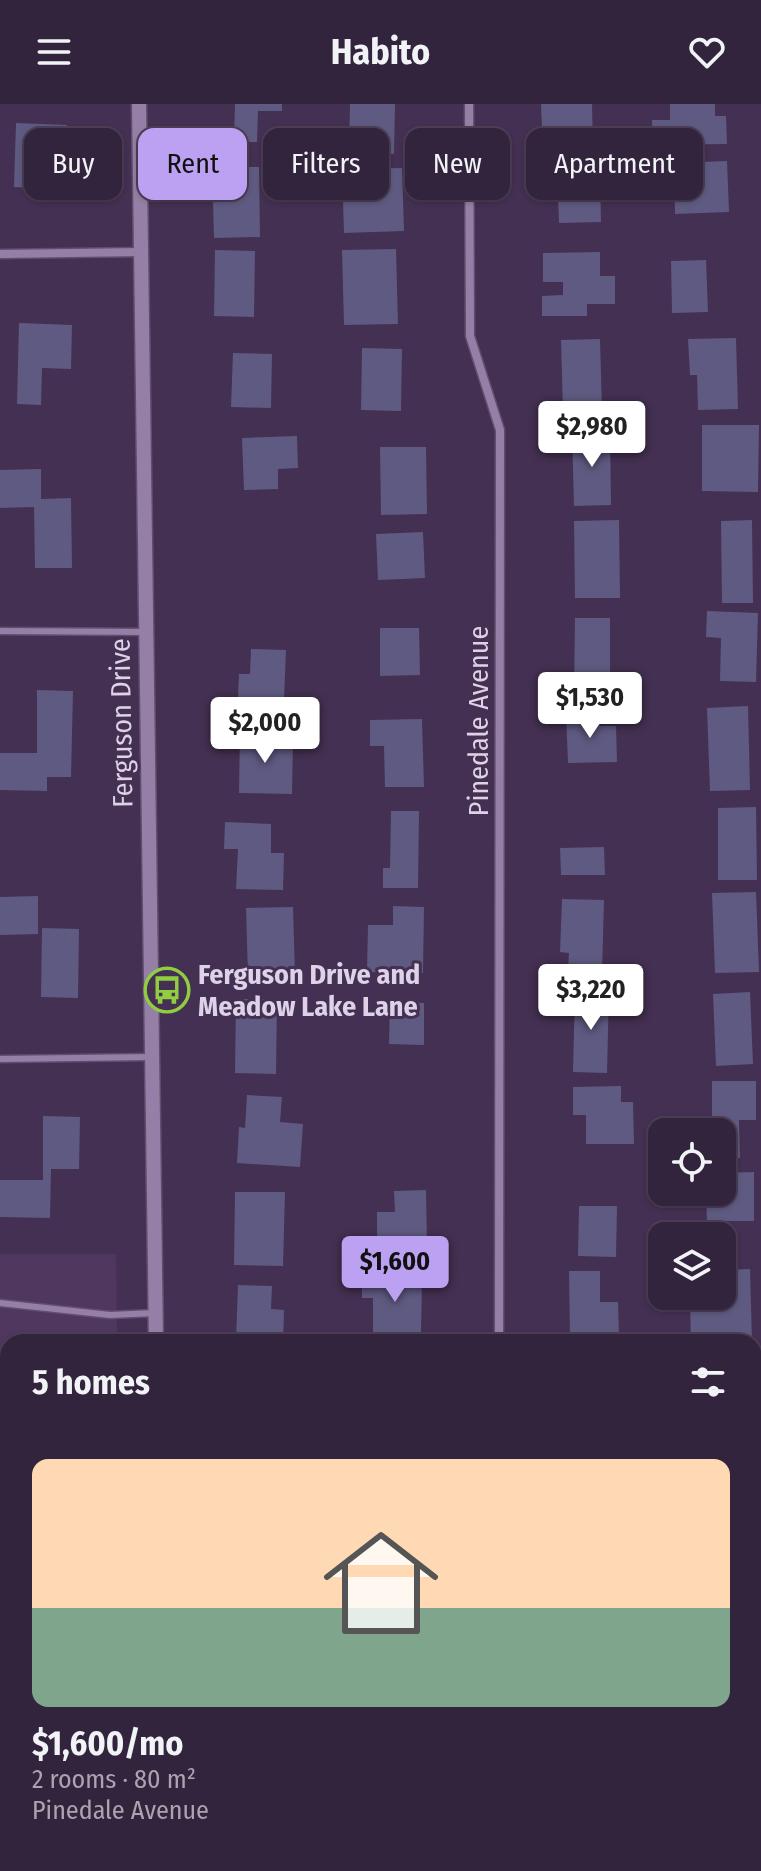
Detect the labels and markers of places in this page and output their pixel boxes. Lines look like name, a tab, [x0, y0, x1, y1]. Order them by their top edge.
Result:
pin: $2,980	[527, 401, 657, 469]
pin: $1,530	[525, 672, 655, 740]
pin: $2,000	[200, 697, 330, 765]
place label: Ferguson Drive and Meadow Lake Lane	[198, 958, 420, 1023]
pin: $3,220	[526, 964, 656, 1032]
bus stop icon: Ferguson Drive and Meadow Lake Lane	[143, 966, 191, 1014]
pin: $1,600	[330, 1236, 460, 1304]

